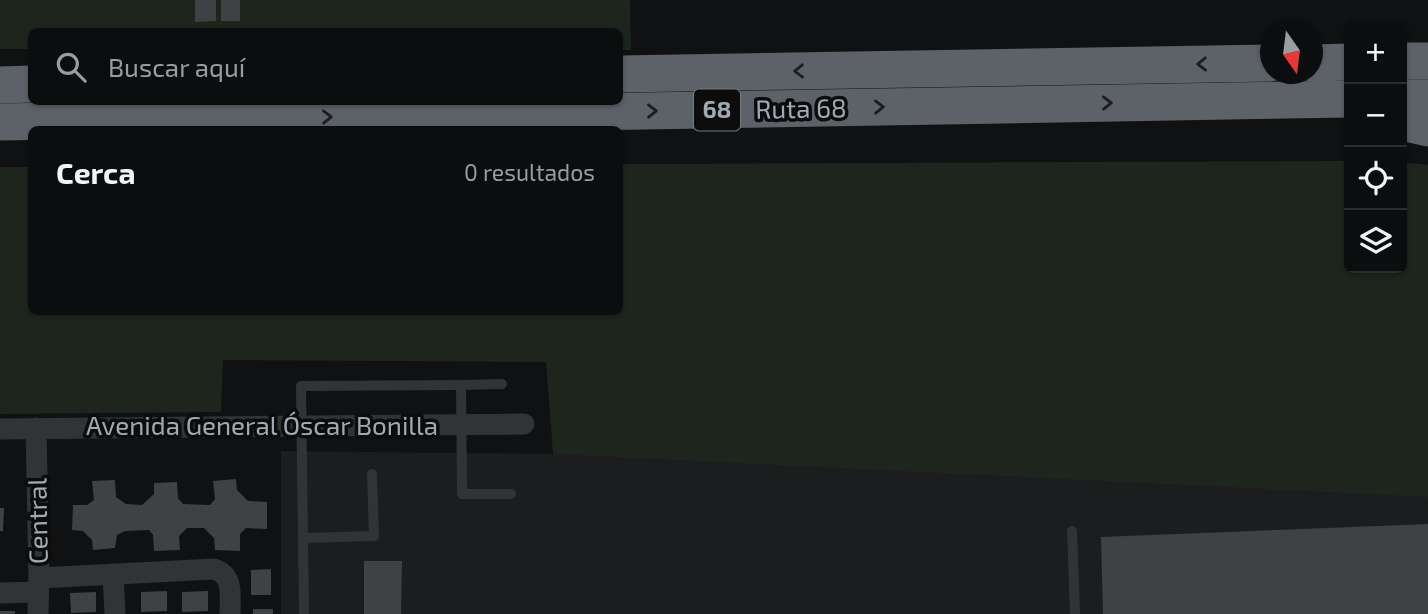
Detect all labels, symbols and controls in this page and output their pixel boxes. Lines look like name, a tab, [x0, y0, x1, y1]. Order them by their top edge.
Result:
north arrow	[1260, 21, 1323, 84]
map controls	[1344, 21, 1407, 273]
button: +	[1344, 21, 1407, 84]
search box	[28, 28, 623, 105]
icon: search	[52, 48, 90, 86]
text: Buscar aquí	[108, 51, 245, 82]
one-way arrow	[1197, 56, 1207, 72]
one-way arrow	[793, 63, 804, 79]
button: −	[1344, 84, 1407, 147]
road number: 68	[694, 90, 740, 130]
street label: Ruta 68	[755, 91, 847, 124]
one-way arrow	[1102, 95, 1113, 111]
one-way arrow	[875, 99, 885, 115]
one-way arrow	[647, 103, 658, 119]
one-way arrow	[322, 109, 332, 125]
button: locate	[1344, 147, 1407, 210]
text: Cerca	[56, 154, 136, 190]
text: 0 resultados	[464, 158, 595, 186]
button: layers	[1344, 210, 1407, 273]
street label: Avenida General Óscar Bonilla	[86, 409, 438, 440]
street label: Central	[20, 477, 53, 564]

